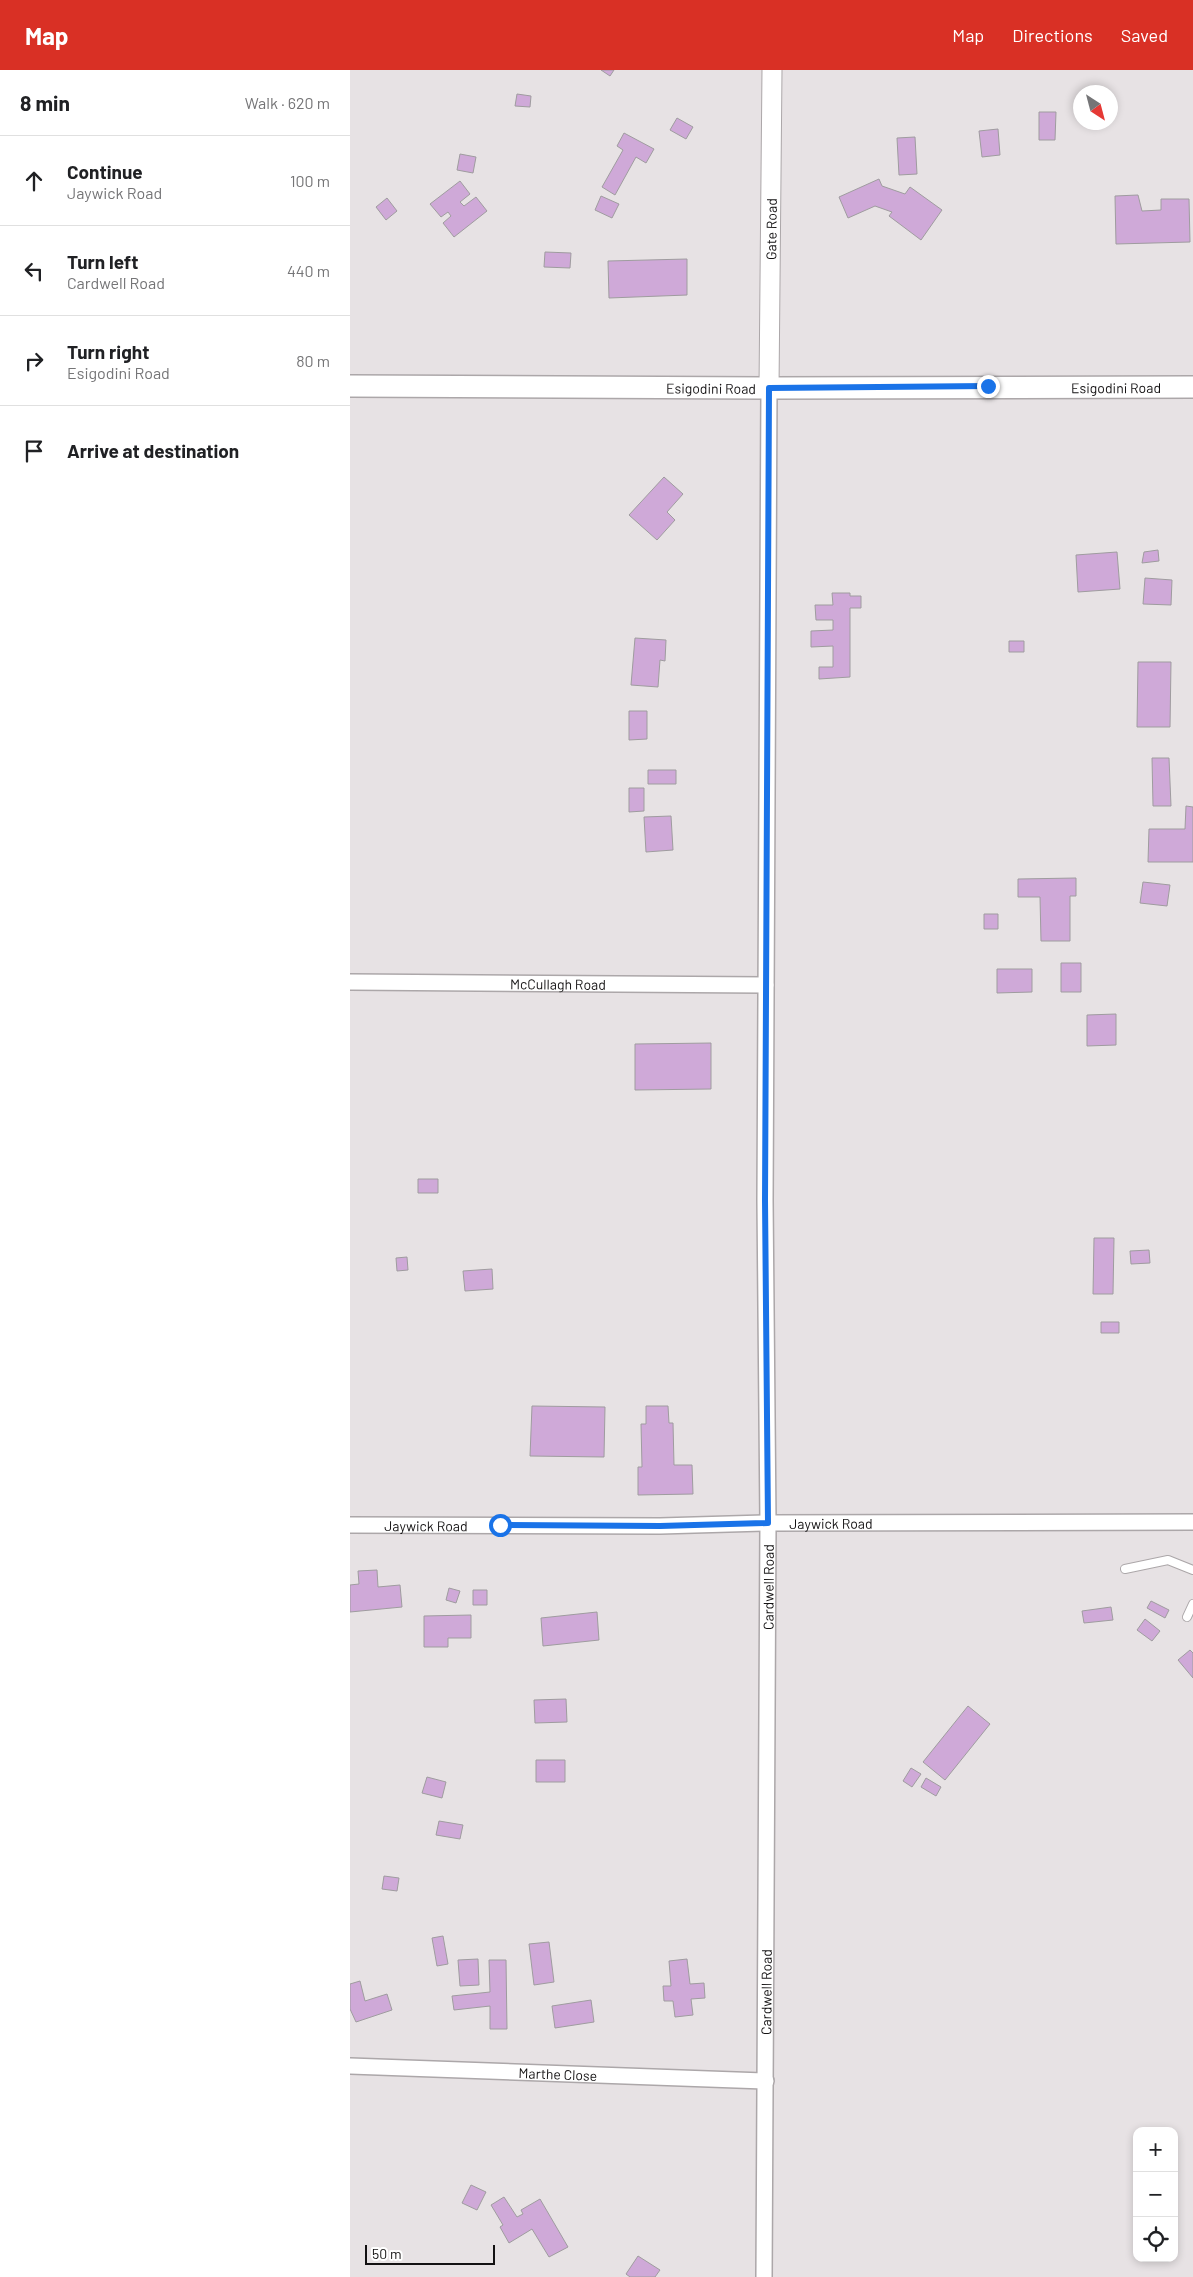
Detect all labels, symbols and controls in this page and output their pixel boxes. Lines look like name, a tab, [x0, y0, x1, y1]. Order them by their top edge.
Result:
text: Map	[25, 21, 68, 50]
text: Map	[952, 24, 984, 46]
text: Directions	[1012, 24, 1093, 46]
text: Saved	[1121, 24, 1168, 46]
north arrow	[1073, 85, 1118, 130]
text: 8 min	[20, 90, 70, 115]
text: Walk · 620 m	[245, 93, 330, 112]
text: Continue	[67, 160, 143, 183]
icon: ahead	[20, 167, 48, 195]
text: 100 m	[290, 171, 330, 190]
text: Jaywick Road	[67, 183, 162, 202]
street label: Gate Road	[762, 198, 779, 260]
text: Turn left	[67, 250, 138, 273]
icon: left	[20, 257, 48, 285]
text: 440 m	[287, 261, 330, 280]
text: Cardwell Road	[67, 273, 165, 292]
text: Turn right	[67, 340, 149, 363]
icon: right	[20, 347, 48, 375]
text: 80 m	[296, 351, 330, 370]
text: Esigodini Road	[67, 363, 170, 382]
route end	[977, 375, 1000, 398]
street label: Esigodini Road	[666, 379, 756, 396]
street label: Esigodini Road	[1071, 379, 1161, 396]
icon: arrive	[20, 437, 48, 465]
text: Arrive at destination	[67, 439, 239, 462]
street label: McCullagh Road	[510, 975, 606, 992]
route start	[489, 1514, 512, 1537]
street label: Jaywick Road	[789, 1514, 873, 1531]
street label: Jaywick Road	[384, 1517, 468, 1534]
street label: Cardwell Road	[759, 1544, 776, 1630]
street label: Cardwell Road	[757, 1949, 774, 2035]
street label: Marthe Close	[518, 2064, 598, 2083]
map controls	[1133, 2127, 1178, 2262]
button: +	[1133, 2127, 1178, 2172]
button: −	[1133, 2172, 1178, 2217]
button: locate	[1133, 2217, 1178, 2262]
scale bar	[365, 2242, 495, 2265]
text: 50 m	[372, 2245, 401, 2262]

